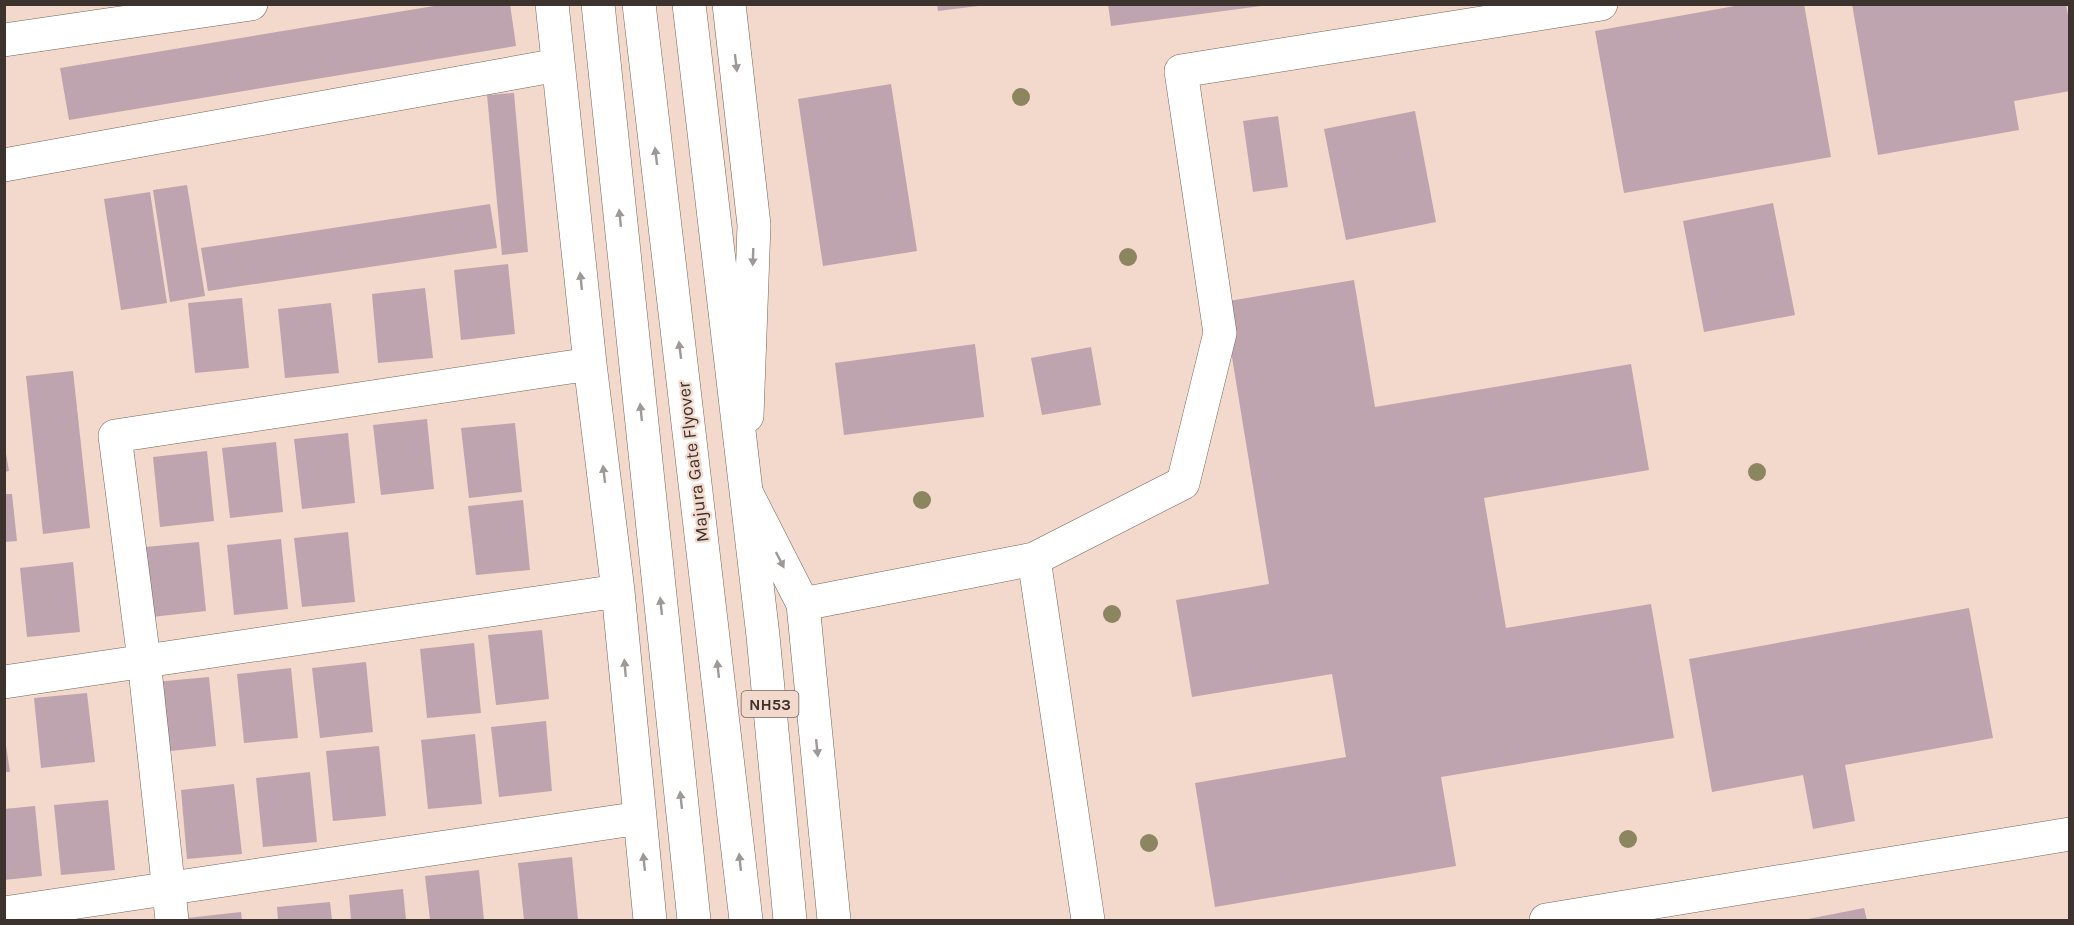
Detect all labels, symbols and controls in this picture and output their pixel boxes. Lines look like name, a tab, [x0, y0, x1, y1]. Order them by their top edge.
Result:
one-way arrow	[731, 53, 740, 72]
one-way arrow	[652, 147, 661, 166]
one-way arrow	[615, 208, 625, 227]
one-way arrow	[748, 247, 758, 266]
one-way arrow	[576, 271, 586, 290]
one-way arrow	[675, 340, 684, 359]
street label: Majura Gate Flyover	[672, 380, 714, 544]
one-way arrow	[636, 402, 645, 421]
one-way arrow	[599, 465, 608, 484]
one-way arrow	[775, 551, 785, 568]
one-way arrow	[656, 596, 666, 615]
one-way arrow	[620, 659, 630, 678]
one-way arrow	[713, 659, 722, 678]
road number: NH53	[742, 691, 798, 717]
one-way arrow	[812, 739, 822, 758]
one-way arrow	[676, 790, 686, 809]
one-way arrow	[639, 853, 649, 872]
one-way arrow	[735, 853, 744, 872]

